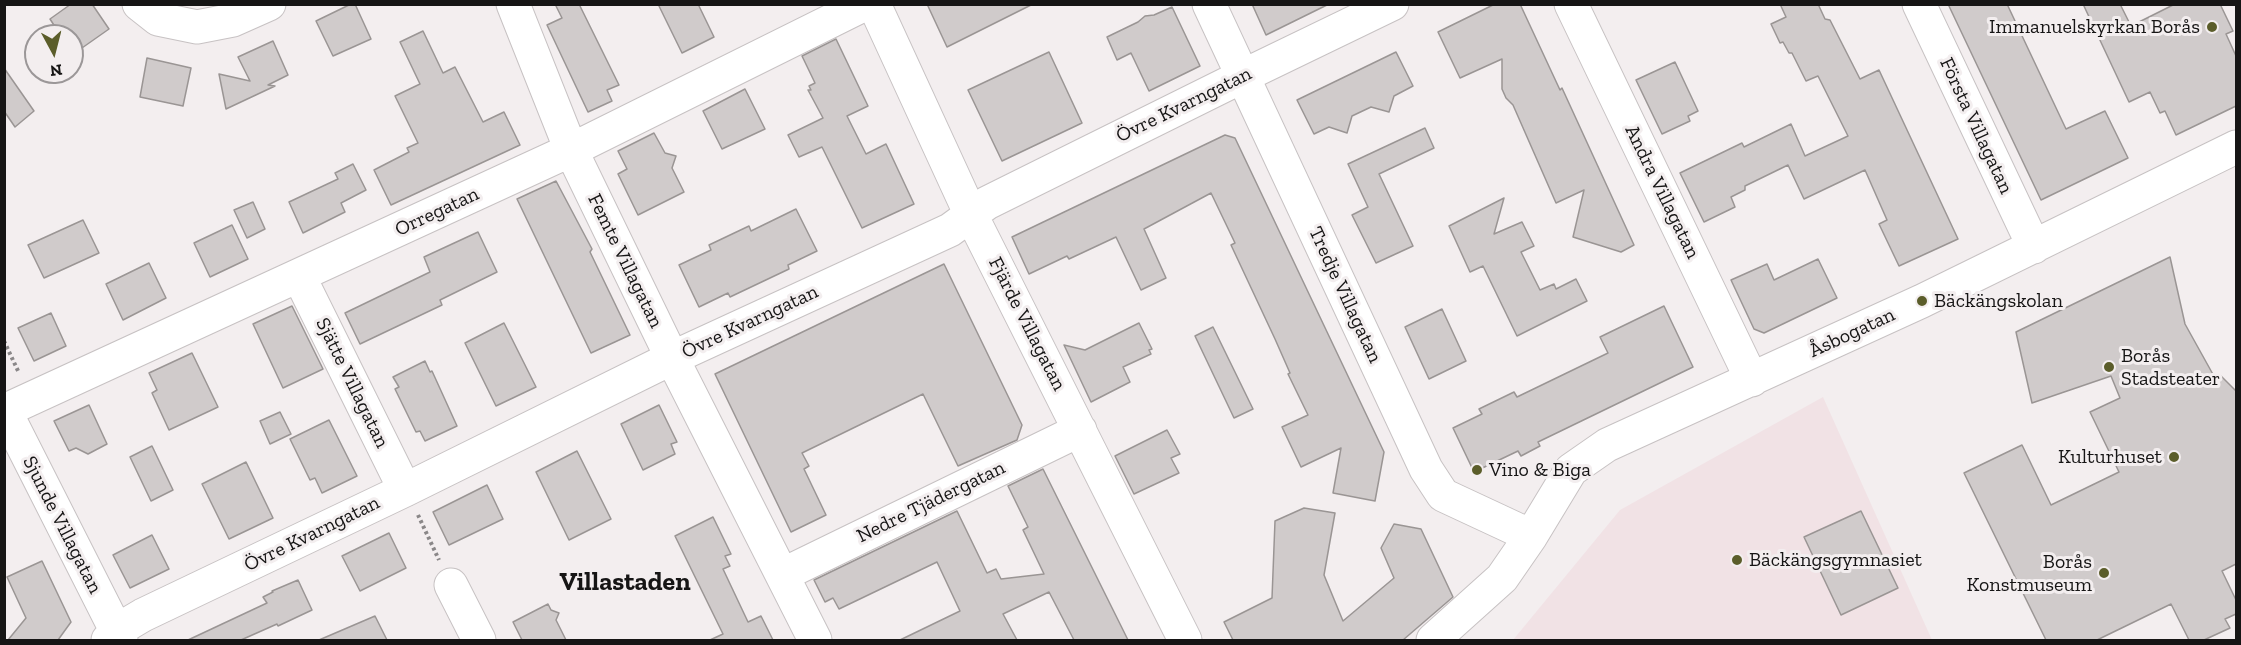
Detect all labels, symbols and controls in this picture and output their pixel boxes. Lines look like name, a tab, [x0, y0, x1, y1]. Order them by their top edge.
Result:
place label: Immanuelskyrkan Borås	[1989, 15, 2200, 39]
marker: Immanuelskyrkan Borås	[2205, 20, 2219, 34]
north arrow	[24, 24, 84, 84]
street label: Första Villagatan	[1934, 54, 2018, 198]
text: N	[49, 60, 63, 81]
street label: Övre Kvarngatan	[1112, 62, 1256, 148]
street label: Andra Villagatan	[1619, 121, 1705, 263]
street label: Orregatan	[391, 182, 483, 242]
street label: Femte Villagatan	[582, 190, 668, 332]
street label: Tredje Villagatan	[1303, 223, 1387, 367]
street label: Fjärde Villagatan	[983, 253, 1071, 395]
street label: Övre Kvarngatan	[678, 280, 822, 364]
place label: Bäckängskolan	[1934, 289, 2063, 313]
marker: Bäckängskolan	[1915, 294, 1929, 308]
street label: Åsbogatan	[1805, 303, 1899, 363]
street label: Sjätte Villagatan	[310, 314, 394, 452]
place label: Borås Stadsteater	[2121, 344, 2220, 391]
marker: Borås Stadsteater	[2102, 360, 2116, 374]
place label: Kulturhuset	[2058, 445, 2162, 469]
marker: Kulturhuset	[2167, 450, 2181, 464]
street label: Sjunde Villagatan	[17, 452, 107, 598]
street label: Nedre Tjädergatan	[853, 456, 1009, 548]
place label: Vino & Biga	[1489, 458, 1591, 482]
marker: Vino & Biga	[1470, 463, 1484, 477]
street label: Övre Kvarngatan	[240, 491, 384, 577]
place label: Bäckängsgymnasiet	[1749, 548, 1922, 572]
place label: Borås Konstmuseum	[1967, 550, 2092, 597]
marker: Bäckängsgymnasiet	[1730, 553, 1744, 567]
marker: Borås Konstmuseum	[2097, 566, 2111, 580]
district label: Villastaden	[559, 567, 691, 599]

